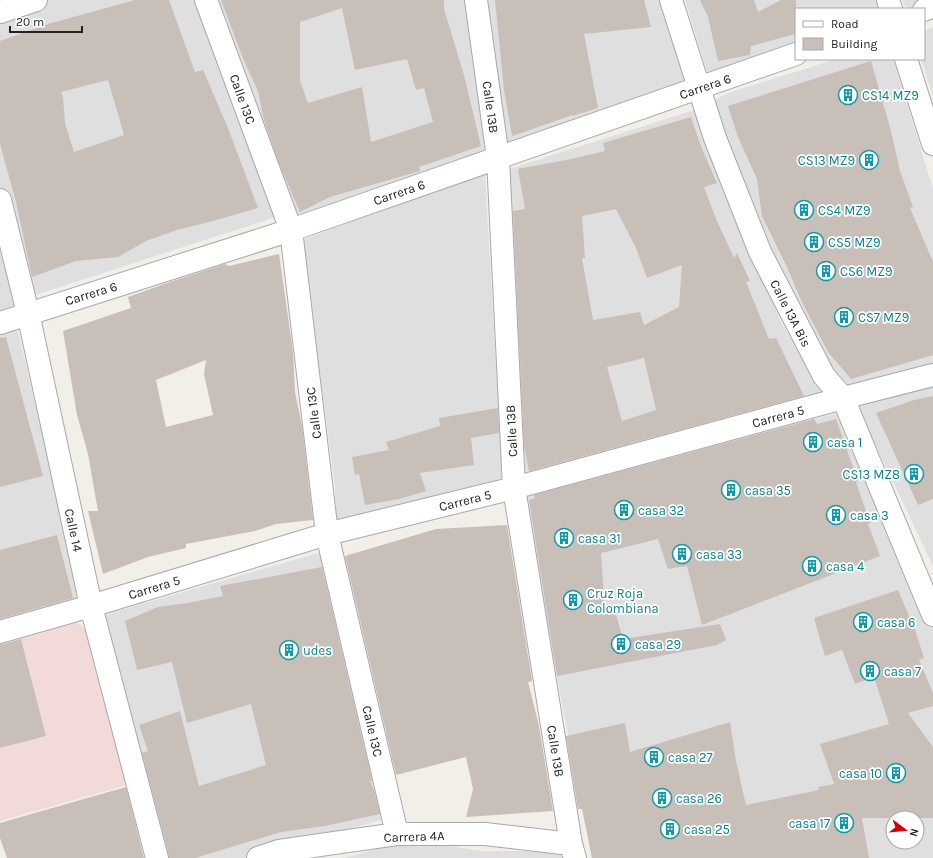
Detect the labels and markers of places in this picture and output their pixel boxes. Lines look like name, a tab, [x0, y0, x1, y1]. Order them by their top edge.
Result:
building icon: CS14 MZ9	[837, 84, 859, 106]
place label: CS14 MZ9	[862, 88, 919, 103]
building icon: CS13 MZ9	[858, 149, 880, 171]
place label: CS13 MZ9	[798, 153, 855, 168]
building icon: CS4 MZ9	[793, 199, 815, 221]
place label: CS4 MZ9	[818, 203, 870, 218]
building icon: CS5 MZ9	[803, 231, 825, 253]
place label: CS5 MZ9	[828, 235, 881, 250]
building icon: CS6 MZ9	[815, 260, 837, 282]
place label: CS6 MZ9	[840, 264, 893, 279]
building icon: CS7 MZ9	[833, 306, 855, 328]
place label: CS7 MZ9	[858, 310, 909, 325]
building icon: casa 1	[802, 431, 824, 453]
place label: casa 1	[827, 435, 862, 450]
building icon: CS13 MZ8	[903, 463, 925, 485]
place label: CS13 MZ8	[842, 467, 900, 482]
building icon: casa 35	[720, 479, 742, 501]
place label: casa 35	[745, 483, 791, 498]
building icon: casa 32	[613, 499, 635, 521]
place label: casa 32	[638, 503, 684, 518]
building icon: casa 3	[825, 504, 847, 526]
place label: casa 3	[850, 508, 889, 523]
building icon: casa 31	[553, 527, 575, 549]
place label: casa 31	[578, 531, 621, 546]
building icon: casa 33	[671, 543, 693, 565]
place label: casa 33	[696, 547, 742, 562]
building icon: casa 4	[801, 555, 823, 577]
place label: casa 4	[826, 559, 864, 574]
place label: Cruz Roja Colombiana	[587, 586, 659, 616]
building icon: Cruz Roja Colombiana	[562, 589, 584, 611]
building icon: casa 6	[852, 611, 874, 633]
place label: casa 6	[877, 615, 915, 630]
building icon: casa 29	[610, 633, 632, 655]
place label: casa 29	[635, 637, 681, 652]
building icon: udes	[278, 639, 300, 661]
place label: udes	[303, 643, 332, 658]
building icon: casa 7	[859, 660, 881, 682]
place label: casa 7	[884, 664, 921, 679]
building icon: casa 27	[643, 746, 665, 768]
place label: casa 27	[668, 750, 713, 765]
building icon: casa 10	[885, 762, 907, 784]
place label: casa 10	[839, 766, 882, 781]
building icon: casa 26	[651, 787, 673, 809]
place label: casa 26	[676, 791, 722, 806]
building icon: casa 17	[833, 812, 855, 834]
place label: casa 17	[789, 816, 830, 831]
building icon: casa 25	[659, 818, 681, 840]
place label: casa 25	[684, 822, 730, 837]

